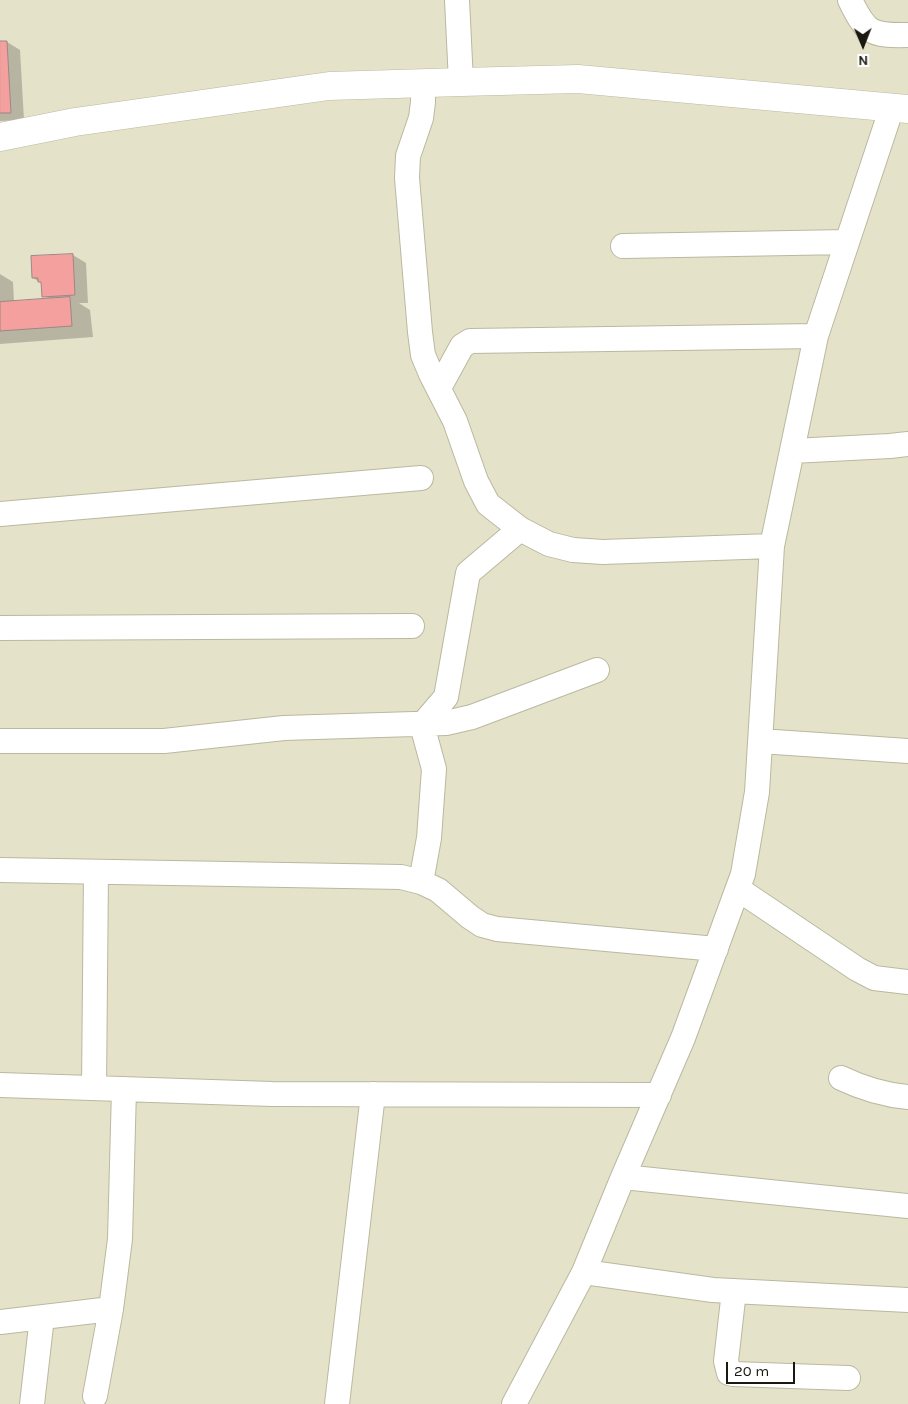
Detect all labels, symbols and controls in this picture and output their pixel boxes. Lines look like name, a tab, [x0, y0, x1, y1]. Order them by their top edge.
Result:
north arrow	[838, 20, 888, 70]
text: N	[858, 52, 868, 69]
scale bar	[728, 1352, 797, 1384]
text: 20 m	[734, 1362, 769, 1380]

